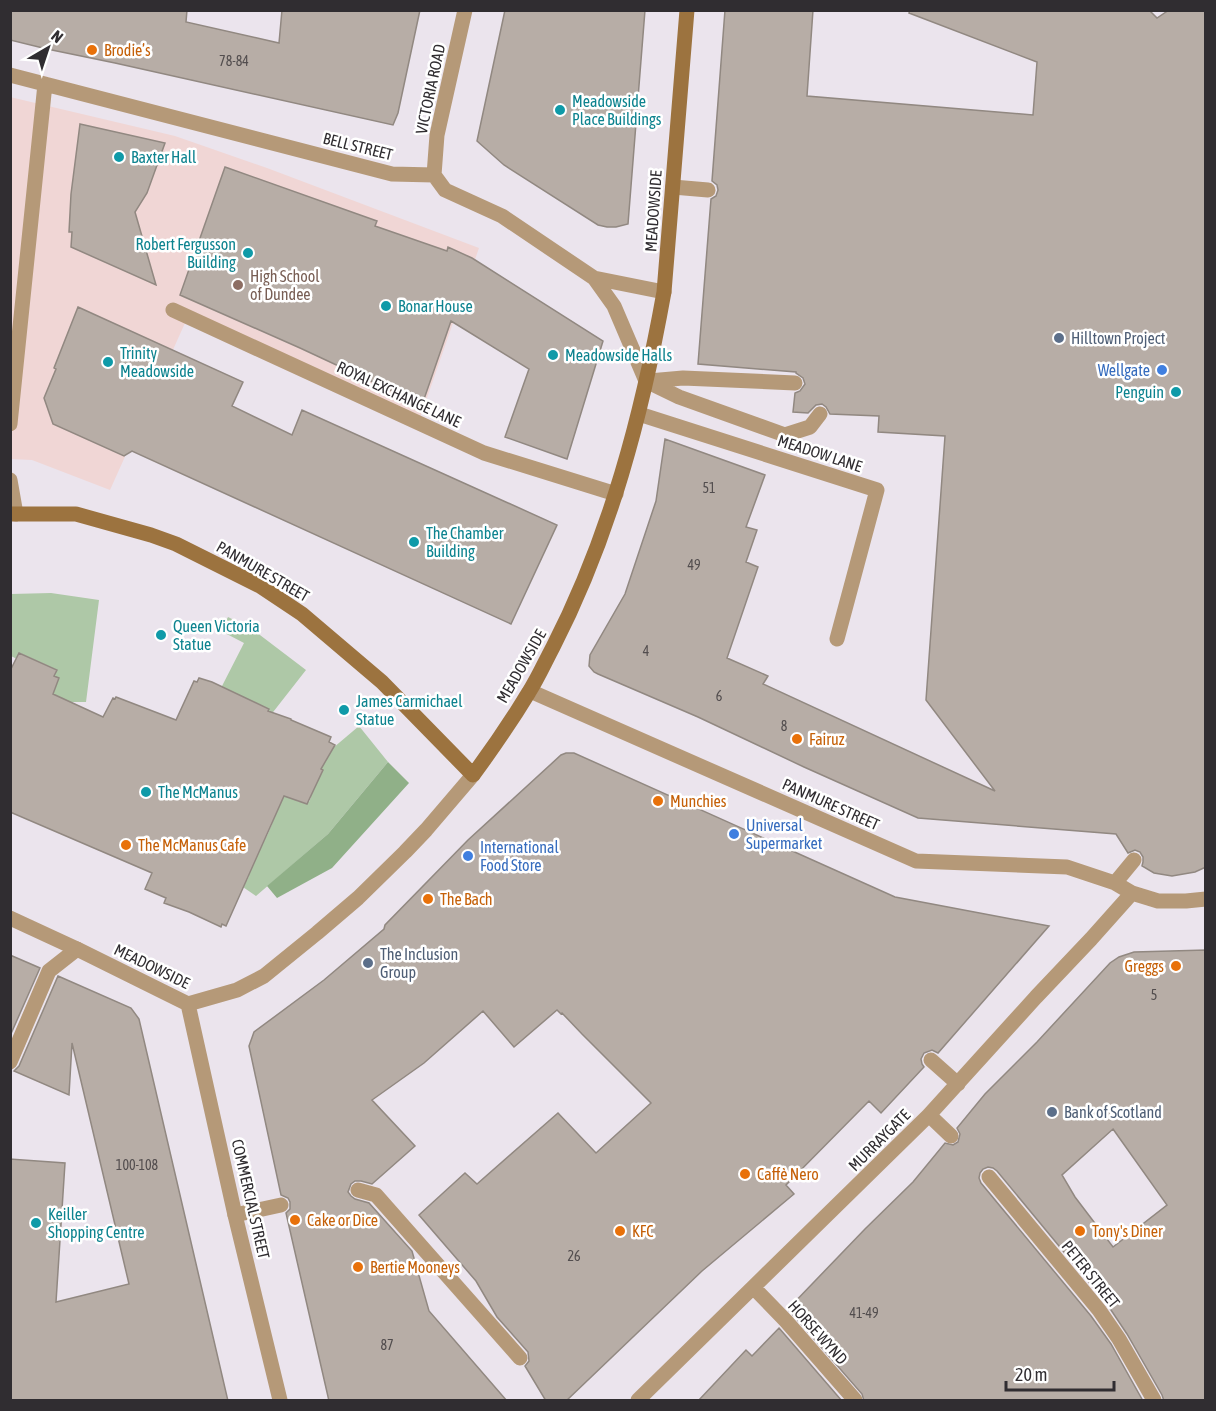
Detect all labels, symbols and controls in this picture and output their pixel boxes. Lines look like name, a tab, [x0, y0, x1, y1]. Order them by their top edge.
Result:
north arrow	[18, 18, 78, 78]
text: N	[48, 26, 67, 46]
place label: Brodie’s	[104, 41, 151, 59]
street label: VICTORIA ROAD	[412, 42, 448, 136]
marker: Brodie’s	[85, 43, 99, 57]
house number: 78-84	[219, 53, 249, 69]
place label: Meadowside Place Buildings	[572, 92, 662, 129]
marker: Meadowside Place Buildings	[553, 103, 567, 117]
street label: BELL STREET	[321, 129, 395, 163]
place label: Baxter Hall	[131, 148, 197, 166]
marker: Baxter Hall	[112, 150, 126, 164]
street label: MEADOWSIDE	[641, 169, 665, 252]
place label: Robert Fergusson Building	[135, 235, 236, 272]
marker: Robert Fergusson Building	[241, 246, 255, 260]
place label: High School of Dundee	[250, 267, 320, 303]
marker: High School of Dundee	[231, 278, 245, 292]
place label: Bonar House	[398, 297, 473, 315]
marker: Bonar House	[379, 299, 393, 313]
place label: Hilltown Project	[1071, 329, 1166, 348]
marker: Hilltown Project	[1052, 331, 1066, 345]
place label: Trinity Meadowside	[120, 344, 194, 380]
place label: Meadowside Halls	[565, 346, 673, 364]
marker: Meadowside Halls	[546, 348, 560, 362]
marker: Trinity Meadowside	[101, 355, 115, 369]
street label: ROYAL EXCHANGE LANE	[334, 357, 464, 431]
place label: Wellgate	[1098, 361, 1150, 380]
marker: Wellgate	[1155, 363, 1169, 377]
place label: Penguin	[1115, 383, 1164, 402]
marker: Penguin	[1169, 385, 1183, 399]
street label: MEADOW LANE	[776, 431, 865, 475]
house number: 51	[702, 480, 716, 496]
place label: The Chamber Building	[426, 524, 504, 561]
marker: The Chamber Building	[407, 535, 421, 549]
street label: PANMURE STREET	[213, 537, 313, 605]
house number: 49	[687, 557, 701, 573]
place label: Queen Victoria Statue	[173, 617, 260, 653]
street label: MEADOWSIDE	[493, 626, 549, 706]
marker: Queen Victoria Statue	[154, 628, 168, 642]
house number: 4	[643, 643, 650, 659]
house number: 6	[716, 688, 723, 704]
place label: James Carmichael Statue	[356, 692, 463, 728]
marker: James Carmichael Statue	[337, 703, 351, 717]
house number: 8	[781, 718, 788, 734]
place label: Fairuz	[809, 730, 845, 748]
marker: Fairuz	[790, 732, 804, 746]
street label: PANMURE STREET	[780, 775, 882, 833]
place label: The McManus	[158, 783, 238, 801]
marker: The McManus	[139, 785, 153, 799]
place label: Munchies	[670, 792, 727, 810]
marker: Munchies	[651, 794, 665, 808]
place label: Universal Supermarket	[746, 816, 823, 853]
marker: Universal Supermarket	[727, 827, 741, 841]
place label: The McManus Cafe	[138, 836, 246, 854]
marker: The McManus Cafe	[119, 838, 133, 852]
place label: International Food Store	[480, 838, 559, 874]
marker: International Food Store	[461, 849, 475, 863]
place label: The Bach	[440, 890, 493, 908]
marker: The Bach	[421, 892, 435, 906]
street label: MEADOWSIDE	[111, 940, 193, 992]
place label: The Inclusion Group	[380, 945, 458, 982]
marker: The Inclusion Group	[361, 956, 375, 970]
place label: Greggs	[1124, 957, 1164, 976]
marker: Greggs	[1169, 959, 1183, 973]
house number: 5	[1151, 987, 1157, 1003]
place label: Bank of Scotland	[1064, 1103, 1162, 1121]
street label: MURRAYGATE	[845, 1105, 914, 1174]
marker: Bank of Scotland	[1045, 1105, 1059, 1119]
street label: COMMERCIAL STREET	[228, 1137, 274, 1261]
house number: 100-108	[116, 1157, 159, 1173]
place label: Caffè Nero	[757, 1165, 819, 1183]
marker: Caffè Nero	[738, 1167, 752, 1181]
place label: Keiller Shopping Centre	[48, 1205, 145, 1242]
place label: Cake or Dice	[307, 1211, 378, 1229]
marker: Cake or Dice	[288, 1213, 302, 1227]
marker: Keiller Shopping Centre	[29, 1216, 43, 1230]
place label: KFC	[632, 1222, 654, 1240]
place label: Tony's Diner	[1092, 1222, 1163, 1241]
marker: KFC	[613, 1224, 627, 1238]
marker: Tony's Diner	[1073, 1224, 1087, 1238]
street label: PETER STREET	[1058, 1237, 1124, 1311]
house number: 26	[567, 1248, 581, 1264]
place label: Bertie Mooneys	[370, 1258, 460, 1277]
marker: Bertie Mooneys	[351, 1260, 365, 1274]
street label: HORSE WYND	[785, 1296, 851, 1368]
house number: 41-49	[849, 1305, 879, 1321]
house number: 87	[380, 1337, 394, 1353]
scale bar	[1006, 1354, 1114, 1392]
text: 20 m	[1015, 1364, 1047, 1385]

